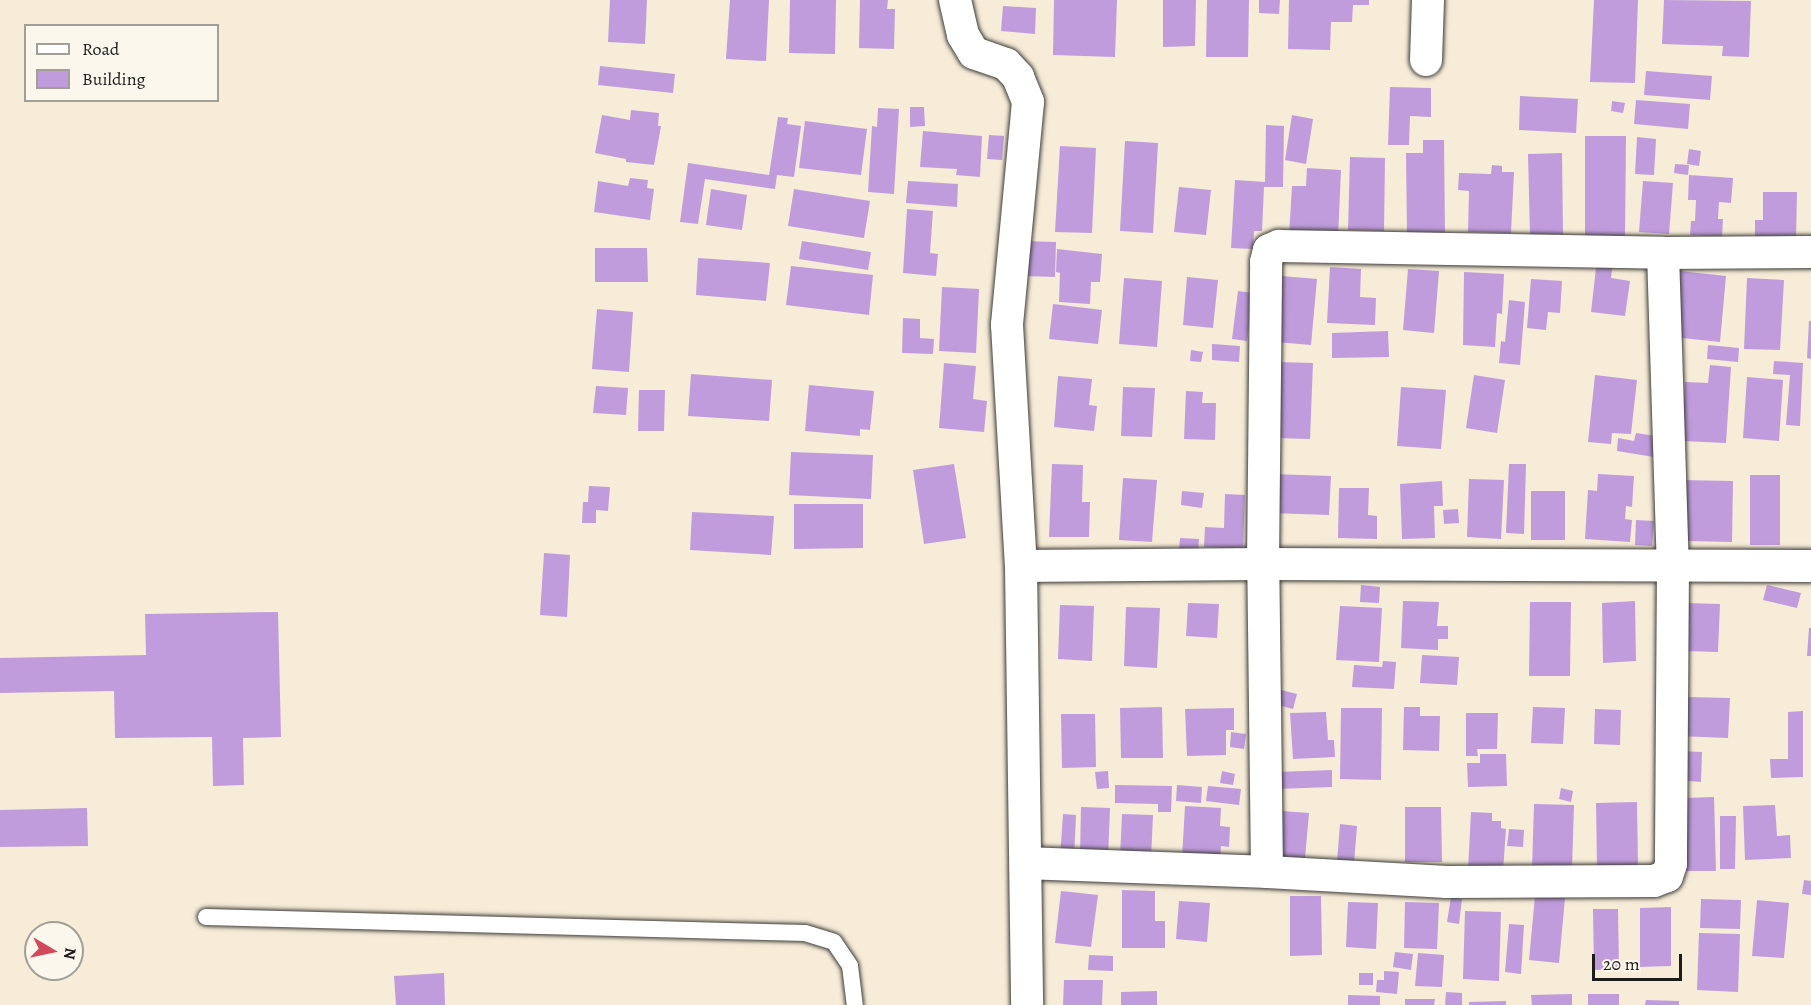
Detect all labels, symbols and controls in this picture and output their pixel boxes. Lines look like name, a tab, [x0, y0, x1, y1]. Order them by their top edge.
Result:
legend	[24, 24, 219, 102]
text: Road	[82, 37, 119, 61]
text: Building	[82, 67, 146, 91]
north arrow	[24, 921, 84, 981]
scale bar	[1595, 942, 1685, 980]
text: N	[58, 946, 82, 961]
text: 20 m	[1603, 952, 1640, 976]

